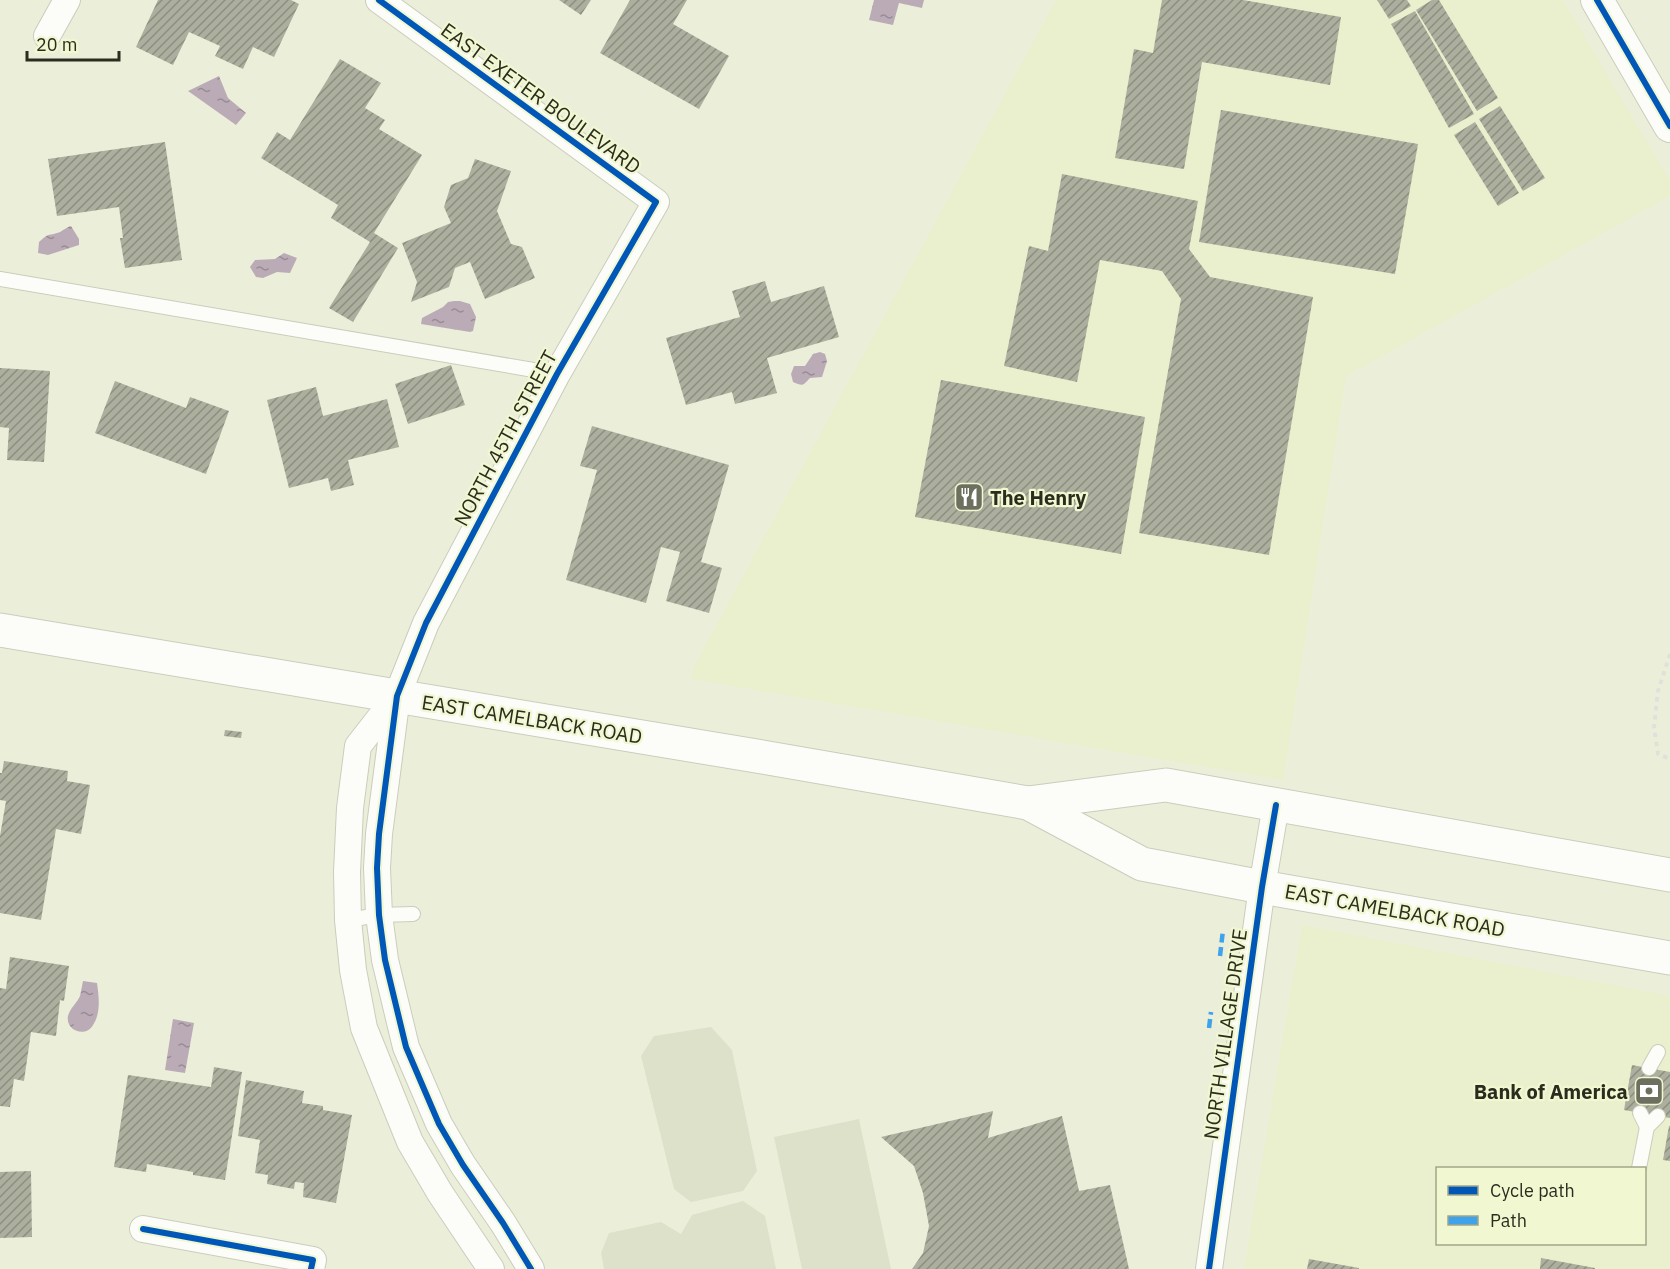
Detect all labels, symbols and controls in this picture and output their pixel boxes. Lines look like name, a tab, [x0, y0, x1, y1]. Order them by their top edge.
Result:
street label: EAST EXETER BOULEVARD	[436, 16, 646, 180]
scale bar	[27, 24, 118, 62]
text: 20 m	[36, 33, 78, 56]
street label: NORTH 45TH STREET	[447, 345, 563, 531]
restaurant icon: The Henry	[953, 481, 985, 513]
place label: The Henry	[990, 484, 1086, 511]
street label: EAST CAMELBACK ROAD	[420, 688, 644, 750]
street label: EAST CAMELBACK ROAD	[1283, 877, 1507, 943]
street label: NORTH VILLAGE DRIVE	[1197, 927, 1253, 1141]
bank icon: Bank of America	[1633, 1075, 1665, 1107]
place label: Bank of America	[1474, 1078, 1628, 1105]
legend	[1436, 1167, 1646, 1245]
text: Cycle path	[1490, 1179, 1575, 1202]
text: Path	[1490, 1209, 1527, 1232]

